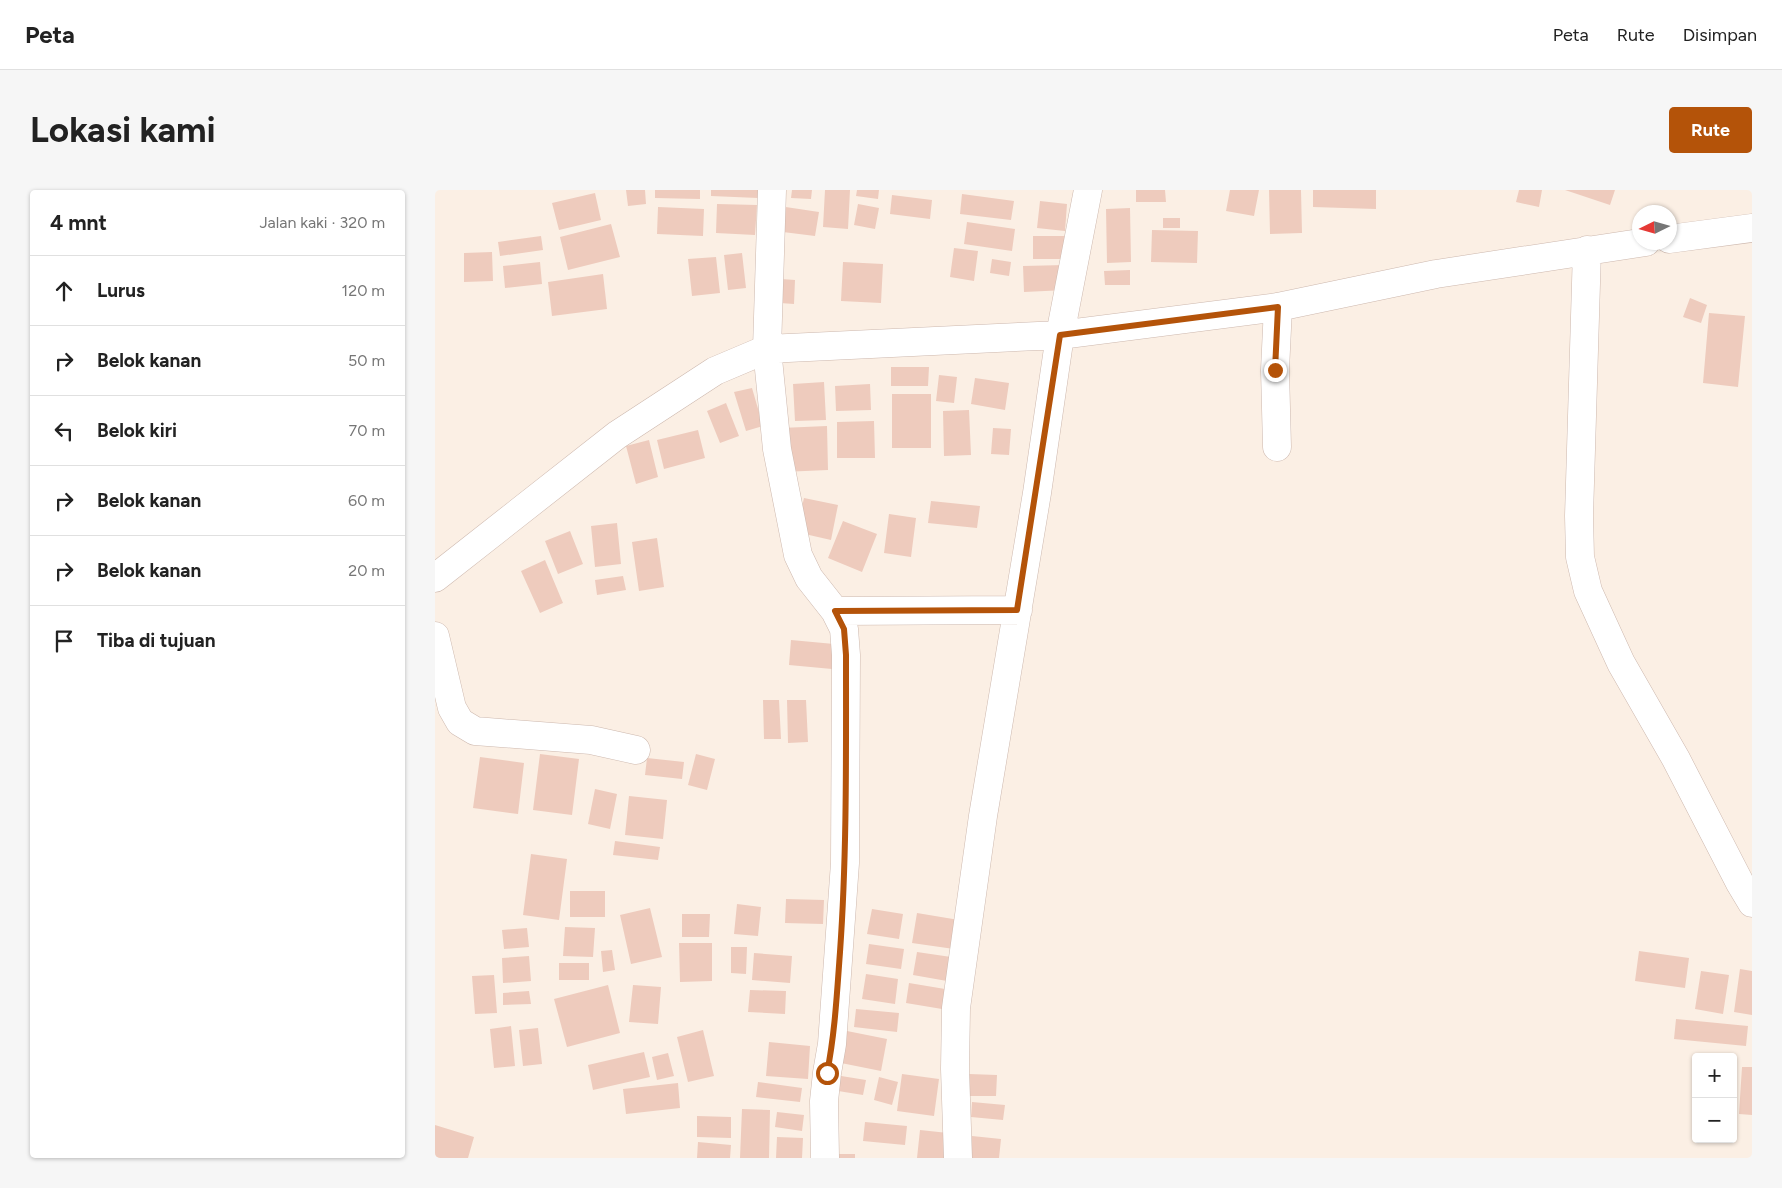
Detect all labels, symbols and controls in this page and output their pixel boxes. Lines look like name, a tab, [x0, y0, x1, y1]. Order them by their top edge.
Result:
text: Peta	[25, 20, 75, 49]
text: Peta	[1553, 24, 1589, 46]
text: Rute	[1617, 24, 1655, 46]
text: Disimpan	[1683, 24, 1757, 46]
button: Rute	[1669, 107, 1752, 153]
text: Lokasi kami	[30, 109, 216, 151]
north arrow	[1632, 205, 1677, 250]
text: 4 mnt	[50, 210, 107, 235]
text: Jalan kaki · 320 m	[259, 213, 385, 232]
icon: ahead	[50, 277, 78, 305]
text: Lurus	[97, 279, 145, 302]
text: 120 m	[342, 281, 385, 300]
icon: right	[50, 347, 78, 375]
text: Belok kanan	[97, 349, 201, 372]
text: 50 m	[348, 351, 385, 370]
route end	[1264, 359, 1287, 382]
icon: left	[50, 417, 78, 445]
text: Belok kiri	[97, 419, 177, 442]
text: 70 m	[349, 421, 385, 440]
icon: right	[50, 487, 78, 515]
text: Belok kanan	[97, 489, 201, 512]
text: 60 m	[348, 491, 385, 510]
icon: right	[50, 557, 78, 585]
text: Belok kanan	[97, 559, 201, 582]
text: 20 m	[348, 561, 385, 580]
icon: arrive	[50, 627, 78, 655]
text: Tiba di tujuan	[97, 629, 216, 652]
map controls	[1692, 1053, 1737, 1143]
button: +	[1692, 1053, 1737, 1098]
route start	[816, 1062, 839, 1085]
button: −	[1692, 1098, 1737, 1143]

